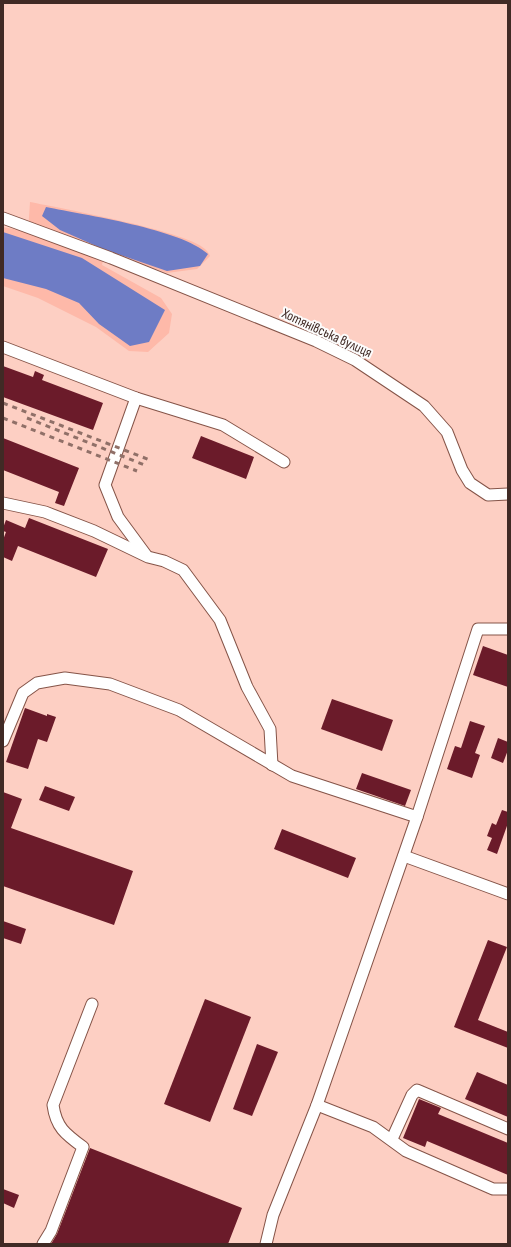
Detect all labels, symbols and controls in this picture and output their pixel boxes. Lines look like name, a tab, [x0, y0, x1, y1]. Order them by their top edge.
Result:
street label: Хотянівська вулиця	[278, 304, 375, 361]

